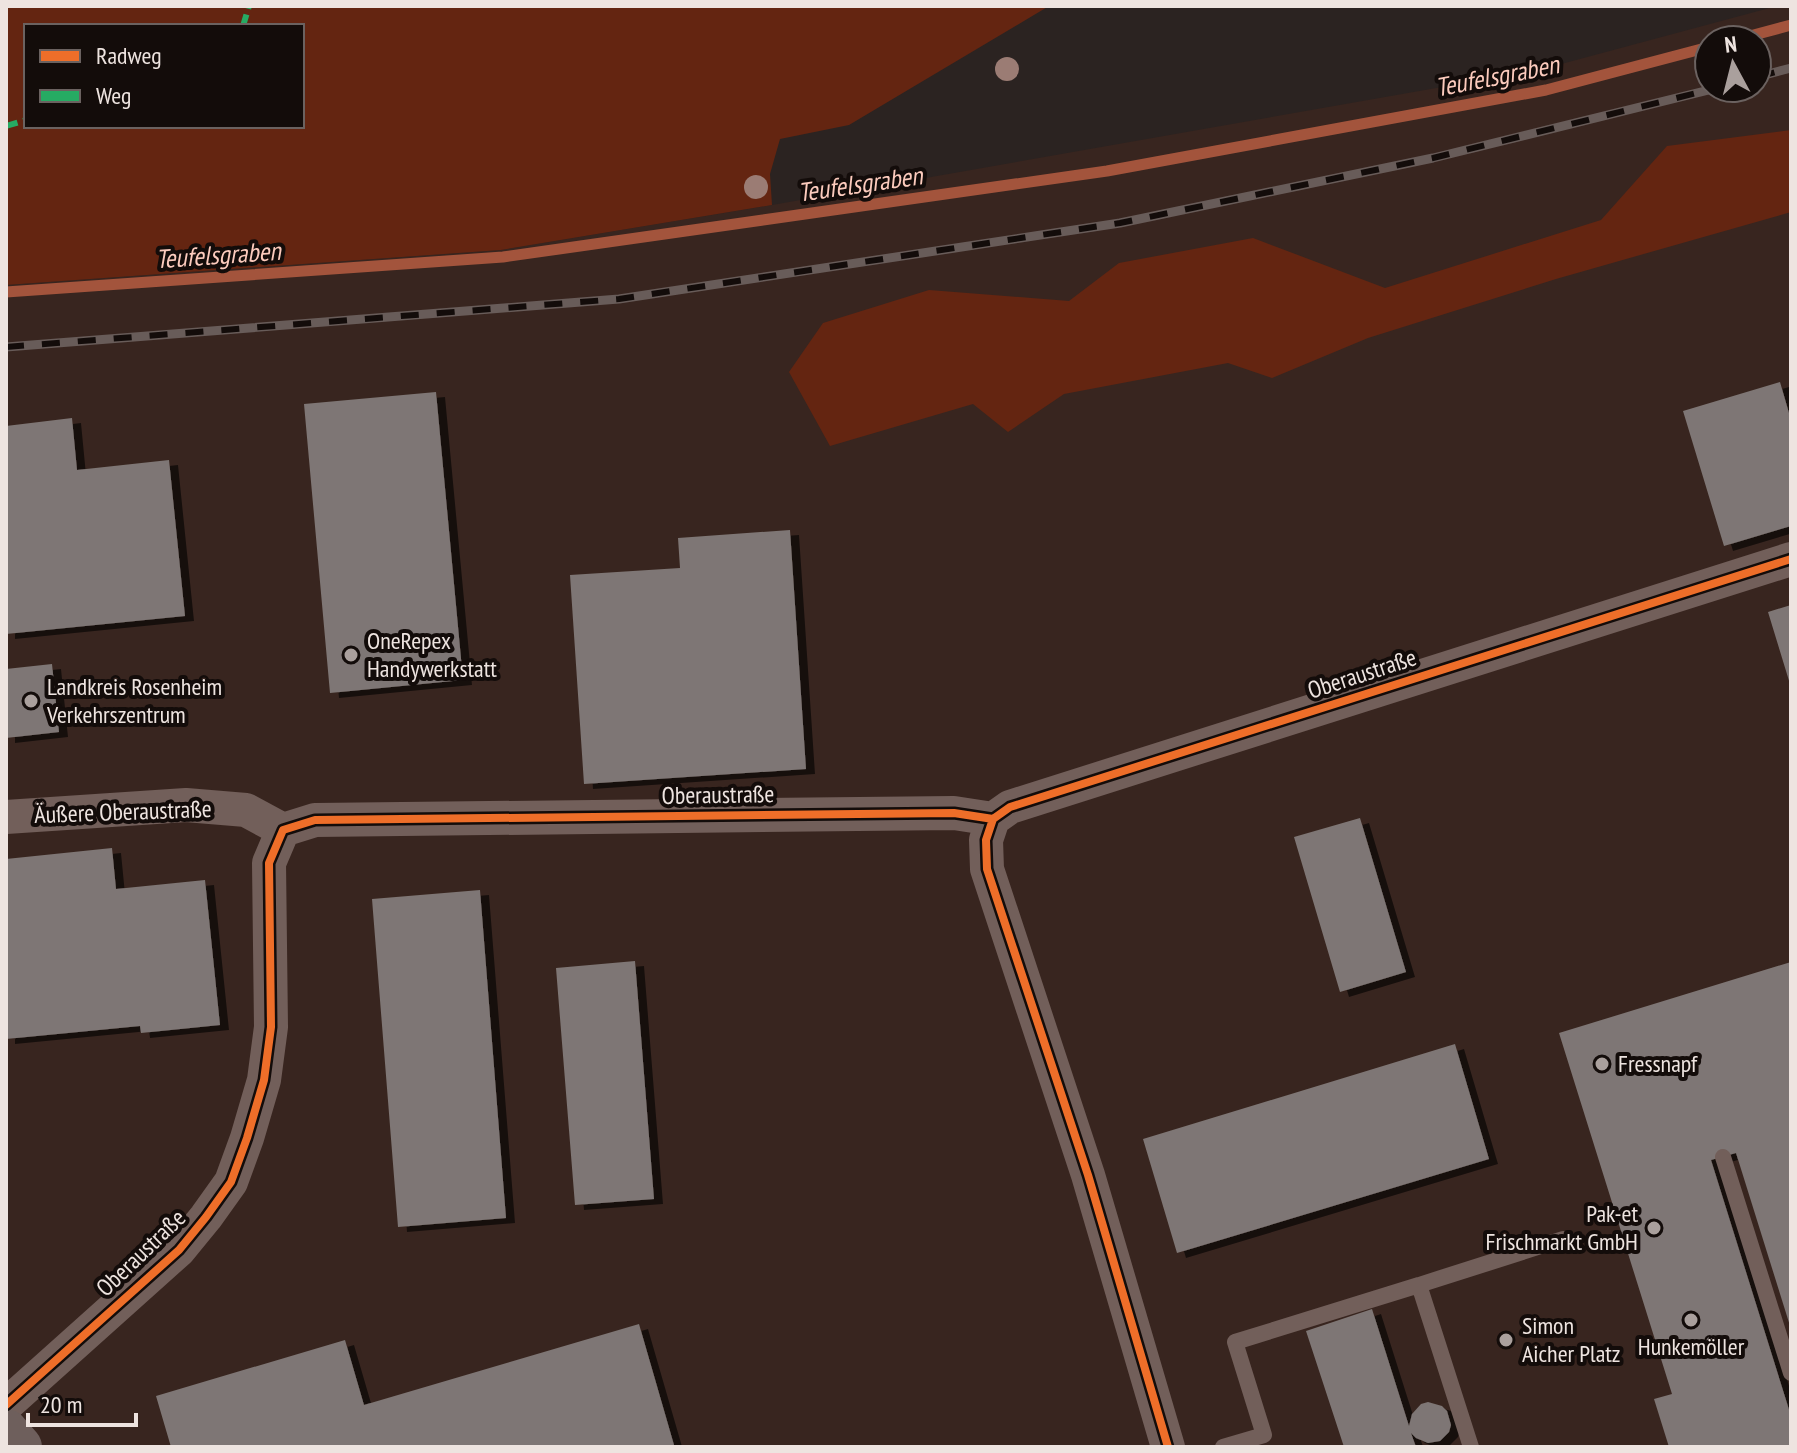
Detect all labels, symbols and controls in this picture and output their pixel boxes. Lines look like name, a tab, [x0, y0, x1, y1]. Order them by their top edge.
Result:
legend	[24, 24, 304, 128]
north arrow	[1693, 24, 1773, 104]
text: N	[1723, 30, 1738, 59]
text: Radweg	[96, 40, 162, 71]
water label: Teufelsgraben	[1432, 47, 1563, 104]
text: Weg	[96, 80, 131, 111]
water label: Teufelsgraben	[796, 158, 926, 209]
water label: Teufelsgraben	[154, 234, 283, 275]
place label: OneRepex Handywerkstatt	[367, 625, 497, 684]
street label: Oberaustraße	[1304, 641, 1420, 706]
marker: OneRepex Handywerkstatt	[342, 646, 360, 664]
place label: Landkreis Rosenheim Verkehrszentrum	[46, 671, 222, 730]
marker: Landkreis Rosenheim Verkehrszentrum	[22, 692, 40, 710]
street label: Oberaustraße	[661, 778, 775, 811]
street label: Äußere Oberaustraße	[34, 793, 212, 830]
place label: Fressnapf	[1618, 1048, 1698, 1079]
marker: Fressnapf	[1593, 1055, 1611, 1073]
place label: Pak-et Frischmarkt GmbH	[1486, 1198, 1638, 1257]
street label: Oberaustraße	[89, 1202, 192, 1303]
marker: Pak-et Frischmarkt GmbH	[1645, 1219, 1663, 1237]
place label: Simon Aicher Platz	[1522, 1310, 1621, 1369]
marker: Hunkemöller	[1682, 1311, 1700, 1329]
marker: Simon Aicher Platz	[1497, 1331, 1515, 1349]
place label: Hunkemöller	[1638, 1331, 1745, 1362]
scale bar	[28, 1377, 136, 1427]
text: 20 m	[40, 1389, 82, 1420]

